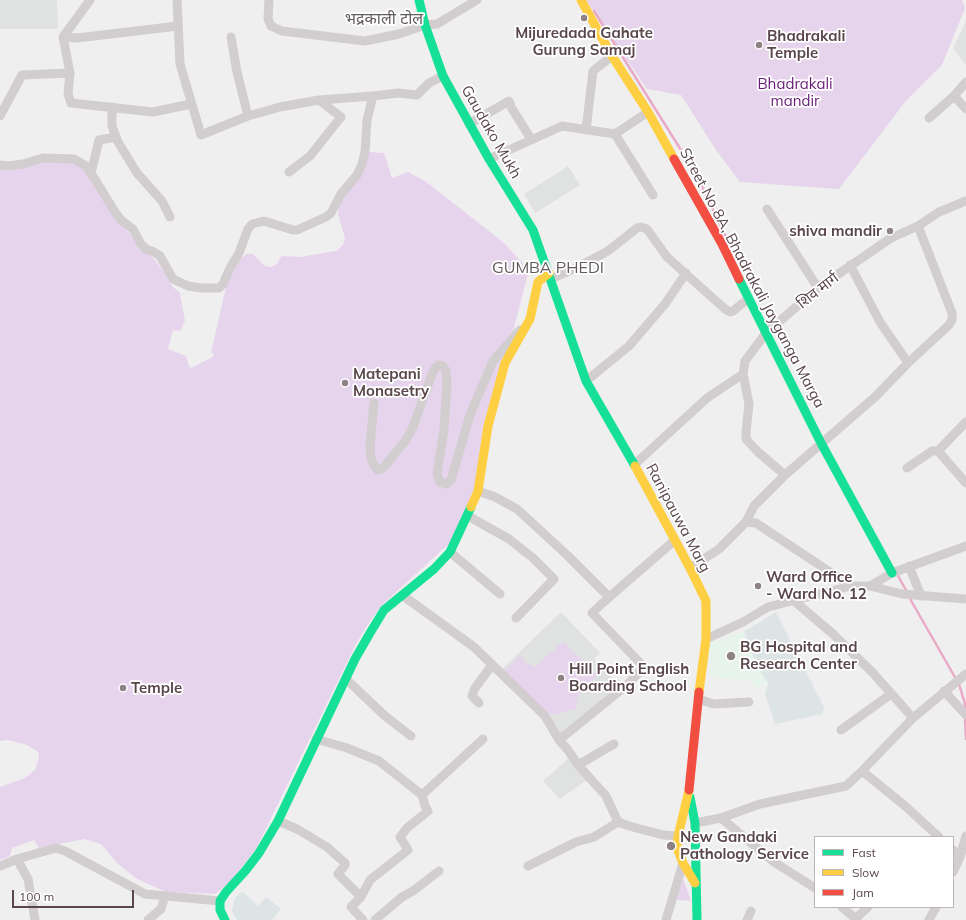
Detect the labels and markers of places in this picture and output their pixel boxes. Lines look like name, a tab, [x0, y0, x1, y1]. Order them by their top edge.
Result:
marker: Mijuredada Gahate Gurung Samaj	[579, 13, 589, 23]
place label: Mijuredada Gahate Gurung Samaj	[515, 24, 653, 59]
place label: Bhadrakali Temple	[767, 27, 845, 62]
marker: Bhadrakali Temple	[754, 40, 764, 50]
place label: shiva mandir	[789, 222, 882, 240]
marker: shiva mandir	[885, 226, 895, 236]
place label: Matepani Monasetry	[353, 365, 429, 400]
marker: Matepani Monasetry	[340, 378, 350, 388]
place label: Ward Office - Ward No. 12	[766, 568, 867, 603]
marker: Ward Office - Ward No. 12	[753, 581, 763, 591]
place label: BG Hospital and Research Center	[740, 638, 857, 673]
marker: BG Hospital and Research Center	[725, 650, 737, 662]
place label: Hill Point English Boarding School	[569, 660, 689, 695]
marker: Hill Point English Boarding School	[556, 673, 566, 683]
place label: Temple	[131, 679, 182, 697]
marker: Temple	[118, 683, 128, 693]
place label: New Gandaki Pathology Service	[680, 828, 809, 863]
marker: New Gandaki Pathology Service	[665, 840, 677, 852]

